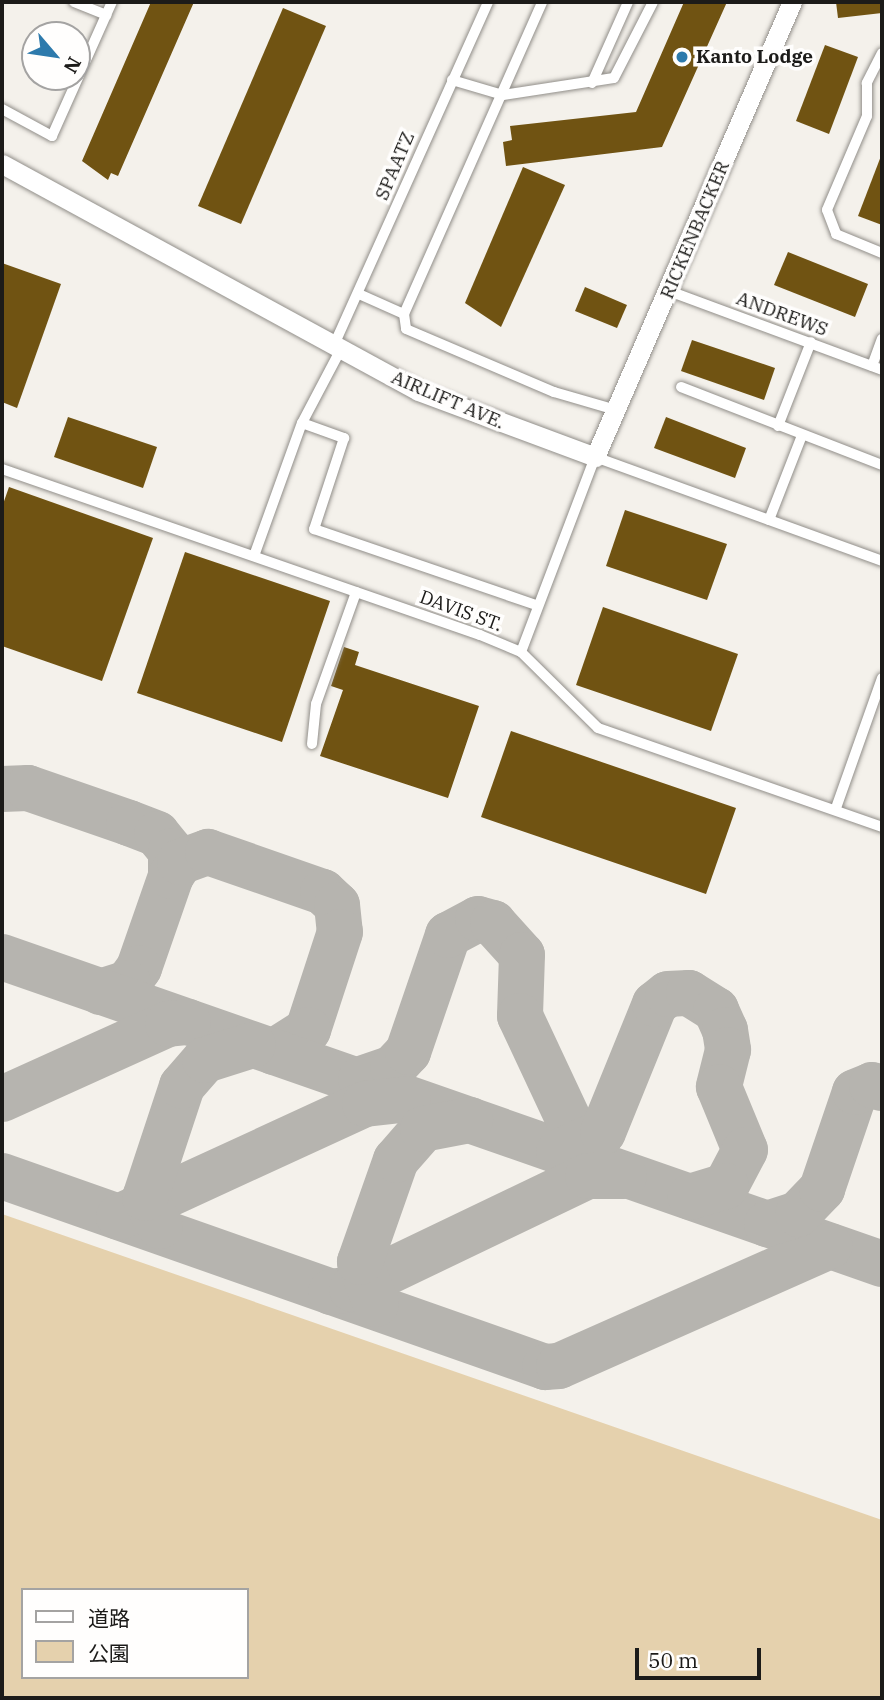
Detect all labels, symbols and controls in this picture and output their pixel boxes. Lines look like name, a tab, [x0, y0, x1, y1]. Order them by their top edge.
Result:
north arrow	[21, 21, 91, 91]
place label: Kanto Lodge	[696, 46, 813, 68]
marker: Kanto Lodge	[674, 49, 690, 65]
text: N	[58, 53, 87, 78]
street label: SPAATZ	[370, 128, 420, 204]
street label: RICKENBACKER	[656, 158, 734, 302]
street label: ANDREWS	[733, 287, 831, 341]
street label: AIRLIFT AVE.	[388, 366, 508, 434]
street label: DAVIS ST.	[416, 585, 506, 637]
legend	[21, 1588, 248, 1679]
text: 道路	[88, 1604, 130, 1632]
scale bar	[639, 1634, 765, 1678]
text: 公園	[88, 1639, 130, 1667]
text: 50 m	[648, 1646, 698, 1674]

